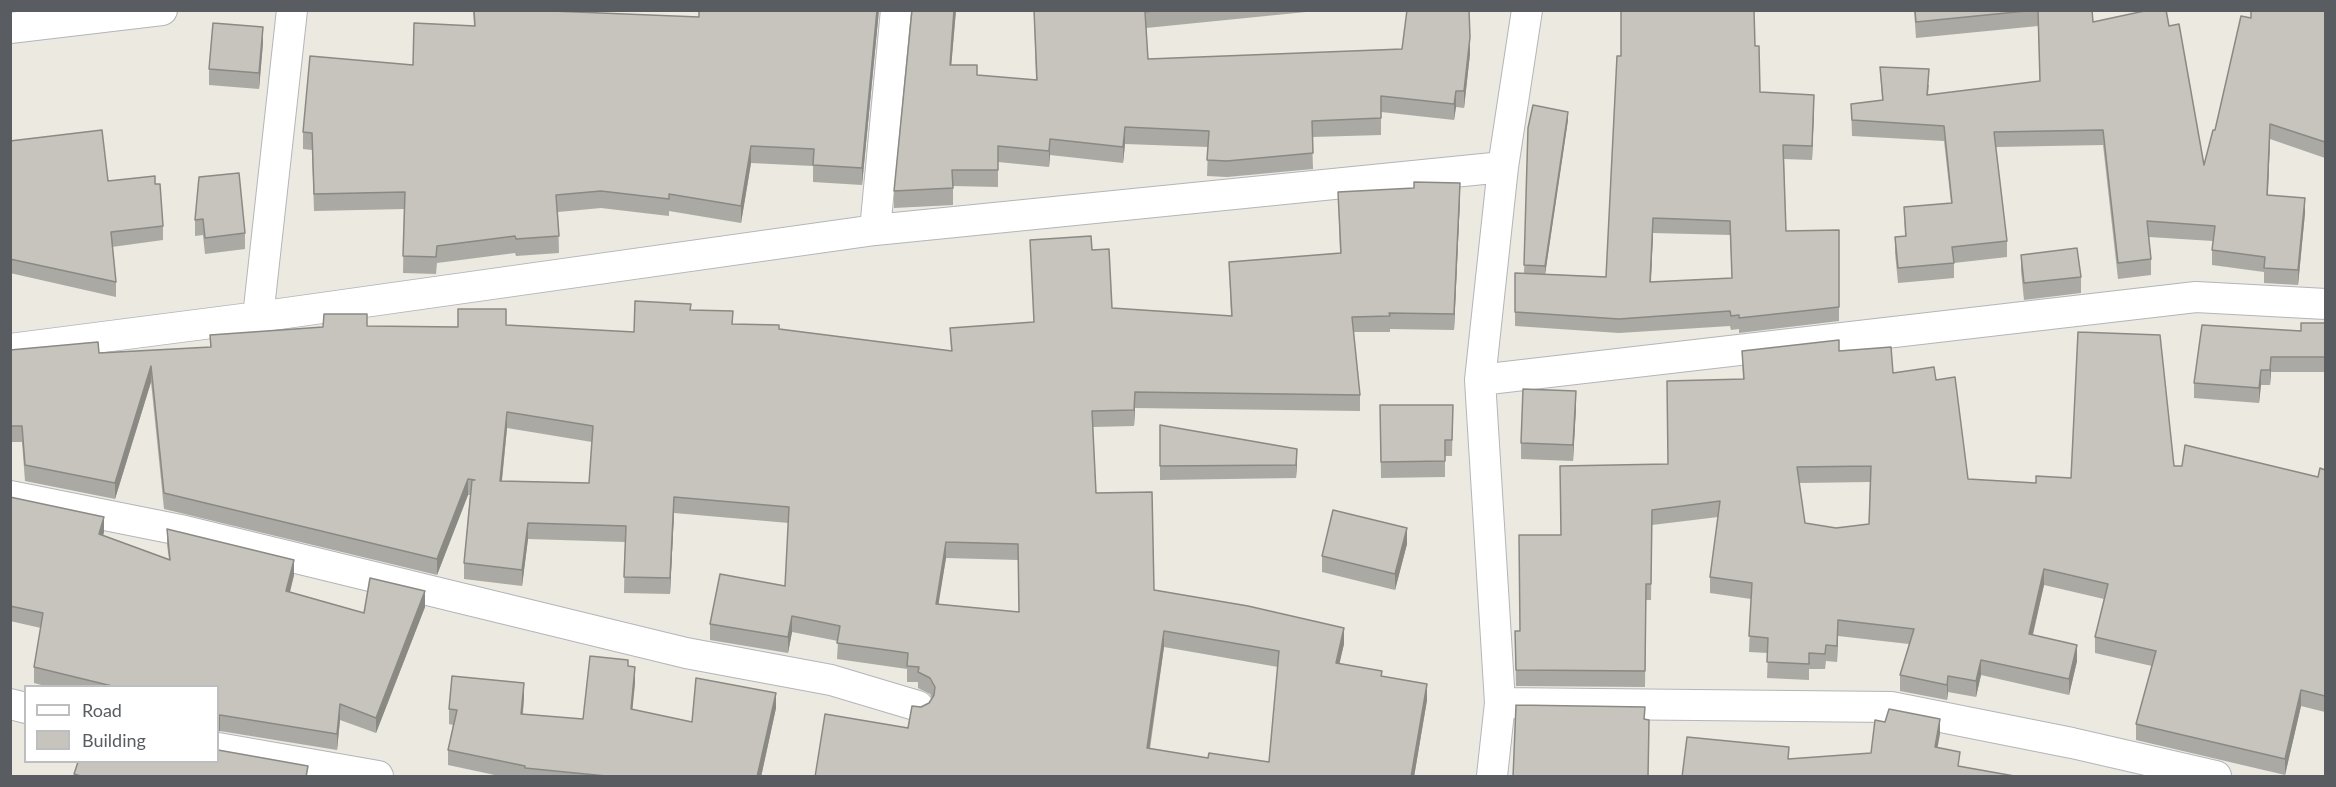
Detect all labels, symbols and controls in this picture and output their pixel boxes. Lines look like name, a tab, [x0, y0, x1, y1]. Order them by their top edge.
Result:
legend	[24, 685, 219, 763]
text: Road	[82, 699, 122, 721]
text: Building	[82, 729, 146, 751]

